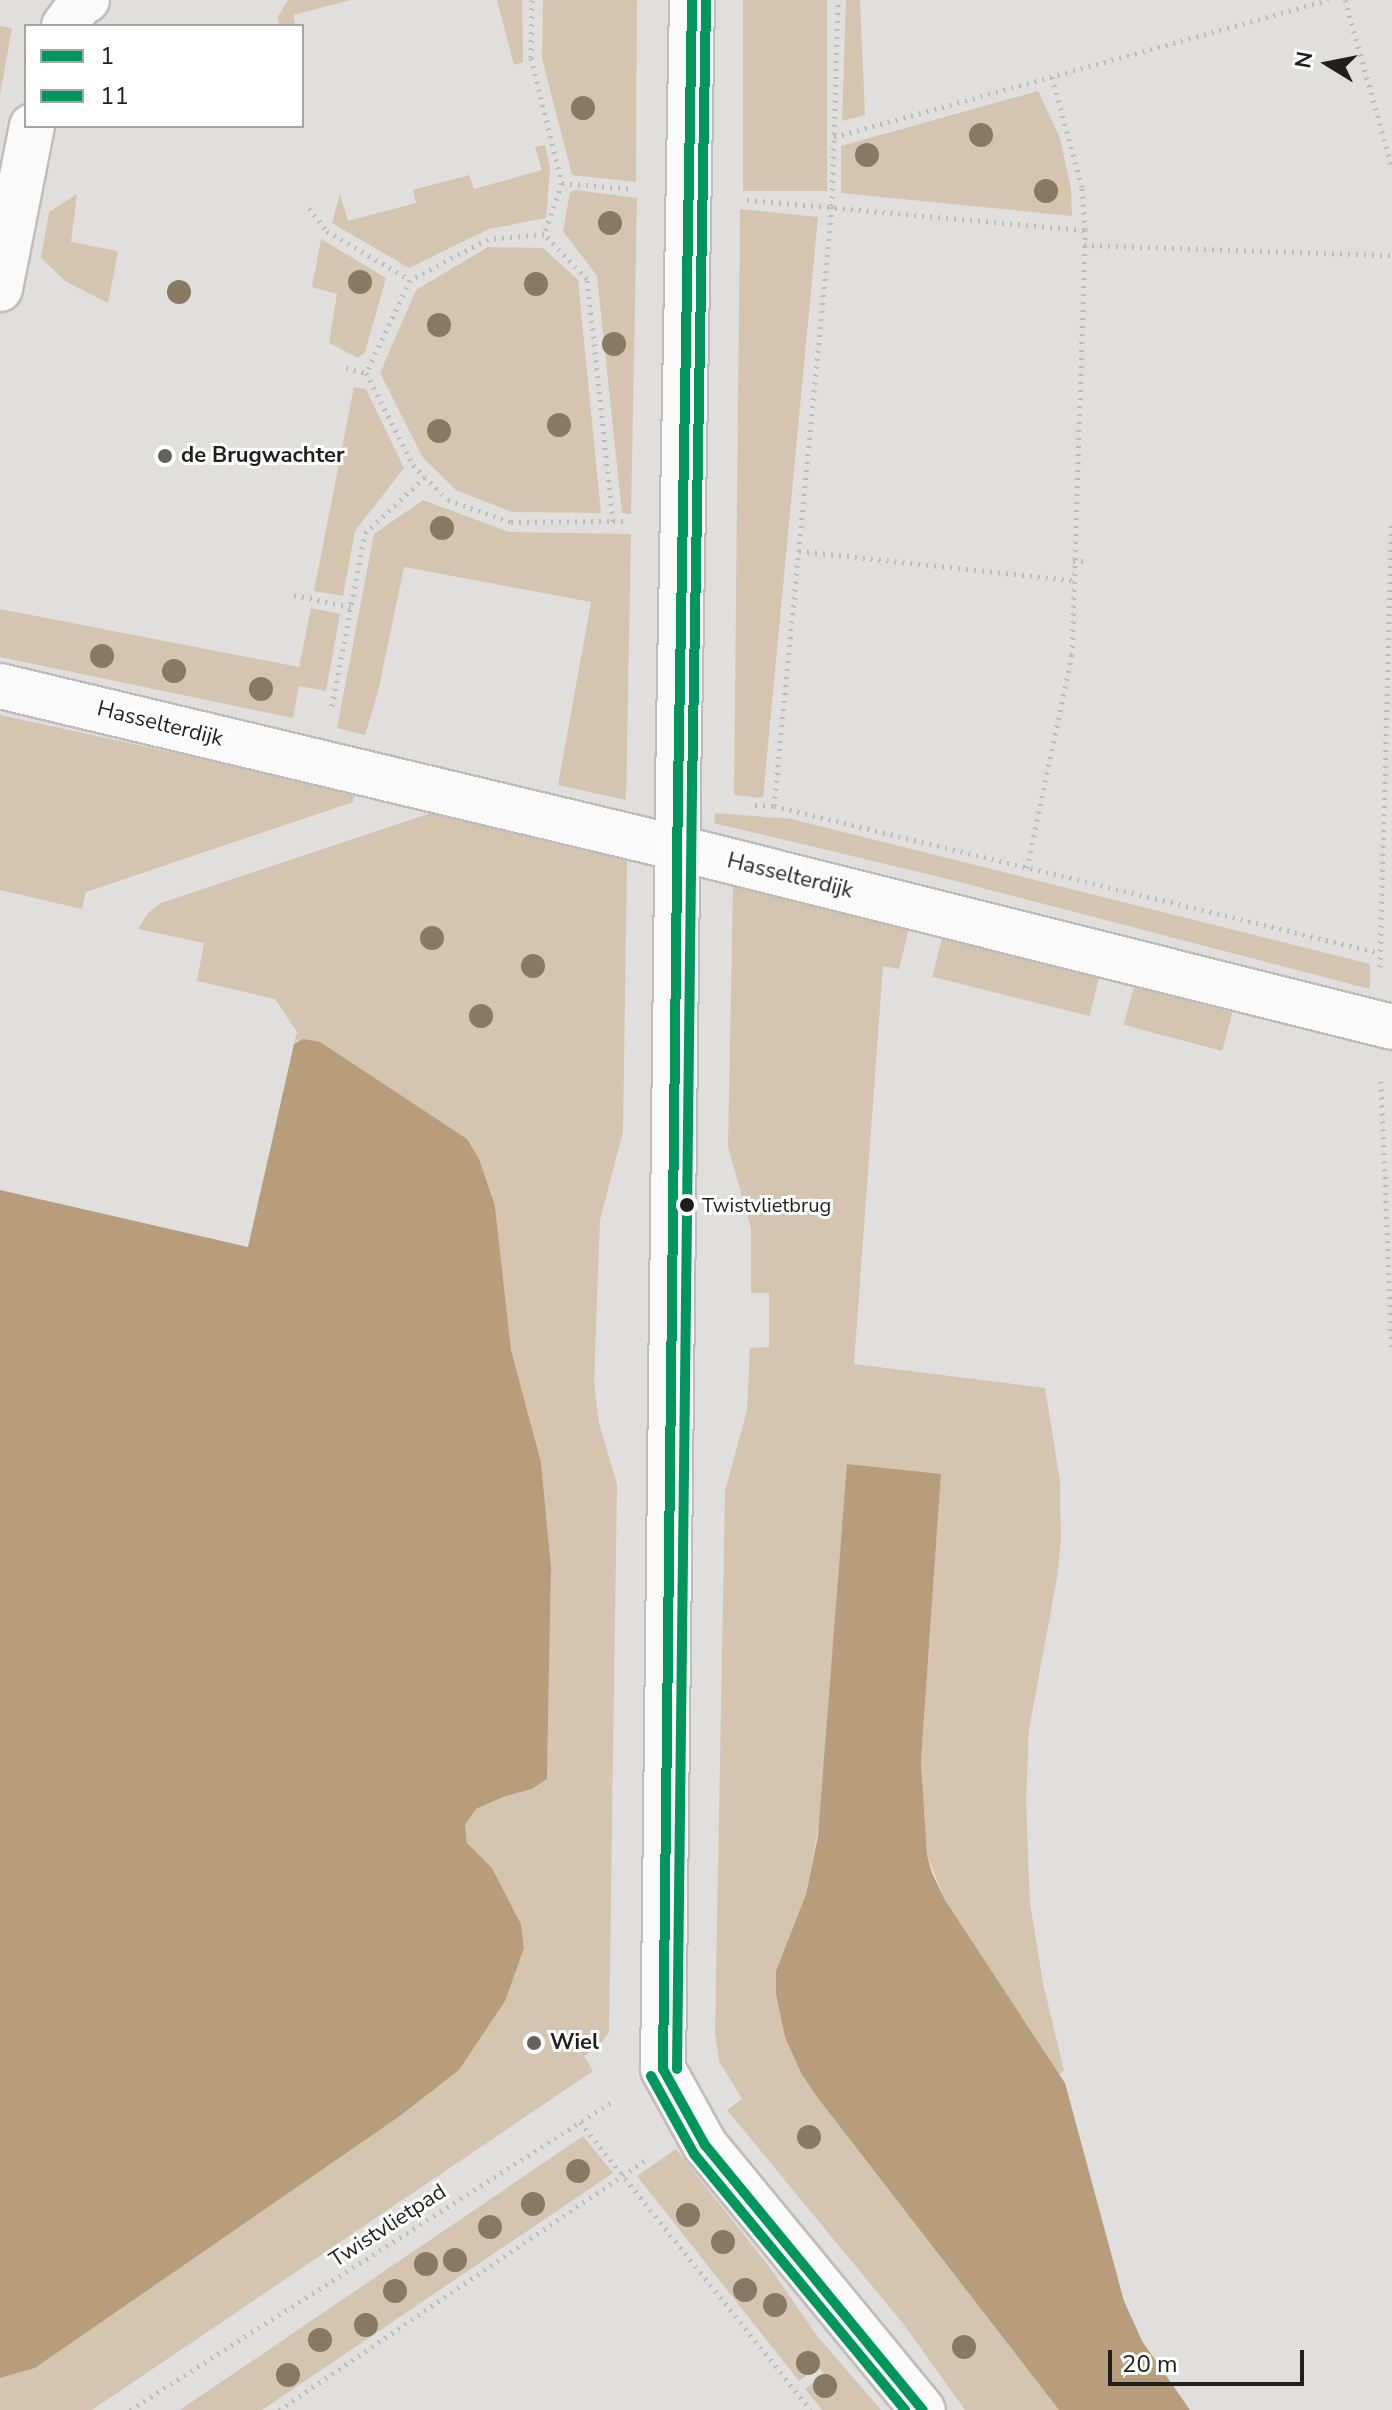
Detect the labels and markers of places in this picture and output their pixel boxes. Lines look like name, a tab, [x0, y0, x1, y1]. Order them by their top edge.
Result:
place label: de Brugwachter	[181, 443, 345, 469]
marker: de Brugwachter	[156, 447, 174, 465]
place label: Twistvlietbrug	[702, 1193, 831, 1217]
marker: Twistvlietbrug	[679, 1197, 695, 1213]
place label: Wiel	[550, 2030, 599, 2056]
marker: Wiel	[525, 2034, 543, 2052]

